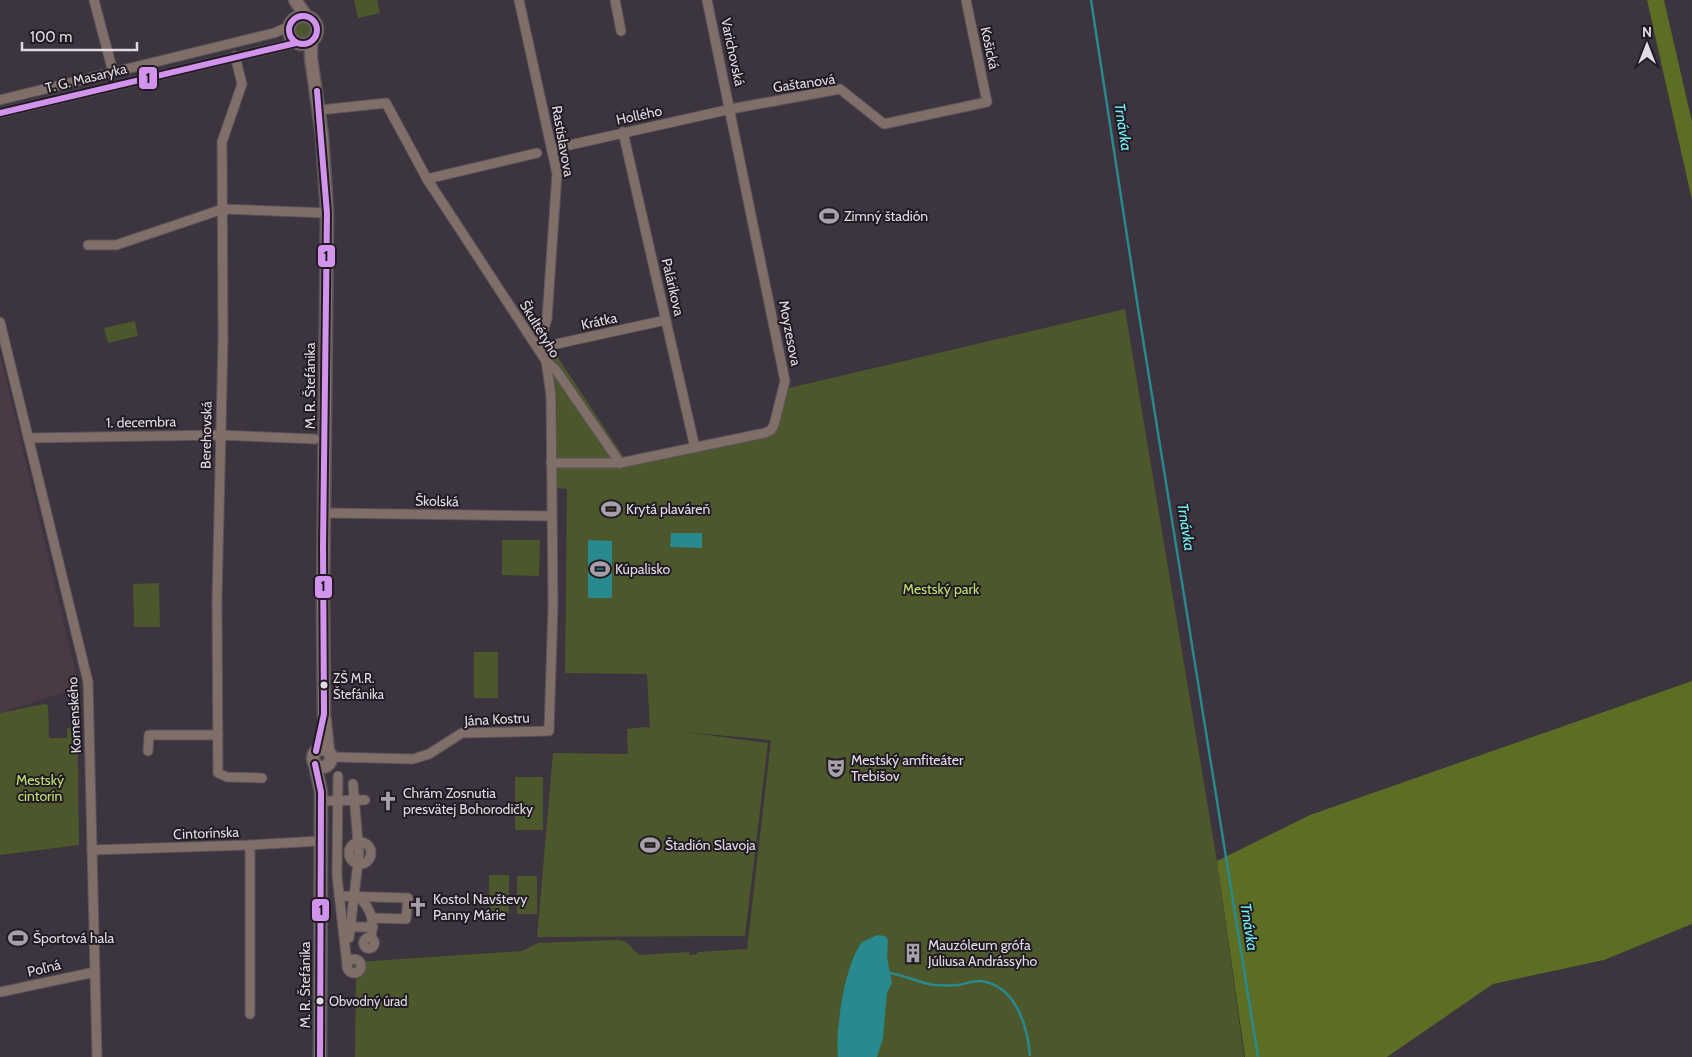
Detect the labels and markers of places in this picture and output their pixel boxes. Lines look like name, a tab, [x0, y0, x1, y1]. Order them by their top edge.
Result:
sports icon: Zimný štadión	[818, 205, 840, 227]
place label: Zimný štadión	[844, 207, 928, 225]
sports icon: Krytá plaváreň	[600, 498, 622, 520]
place label: Krytá plaváreň	[626, 500, 711, 518]
sports icon: Kúpalisko	[589, 558, 611, 580]
place label: Kúpalisko	[615, 560, 670, 578]
place label: ZŠ M.R. Štefánika	[333, 669, 385, 702]
marker: ZŠ M.R. Štefánika	[319, 680, 329, 690]
place label: Mestský amfiteáter Trebišov	[851, 751, 964, 785]
theatre icon: Mestský amfiteáter Trebišov	[825, 757, 847, 779]
place label: Chrám Zosnutia presvätej Bohorodičky	[403, 784, 533, 818]
church icon: Chrám Zosnutia presvätej Bohorodičky	[377, 790, 399, 812]
sports icon: Štadión Slavoja	[639, 834, 661, 856]
place label: Štadión Slavoja	[665, 836, 756, 854]
place label: Kostol Navštevy Panny Márie	[433, 890, 527, 924]
church icon: Kostol Navštevy Panny Márie	[407, 896, 429, 918]
sports icon: Športová hala	[7, 927, 29, 949]
place label: Športová hala	[33, 929, 115, 947]
place label: Mauzóleum grófa Júliusa Andrássyho	[927, 936, 1038, 970]
building icon: Mauzóleum grófa Júliusa Andrássyho	[902, 942, 924, 964]
place label: Obvodný úrad	[329, 993, 408, 1009]
marker: Obvodný úrad	[315, 996, 325, 1006]

